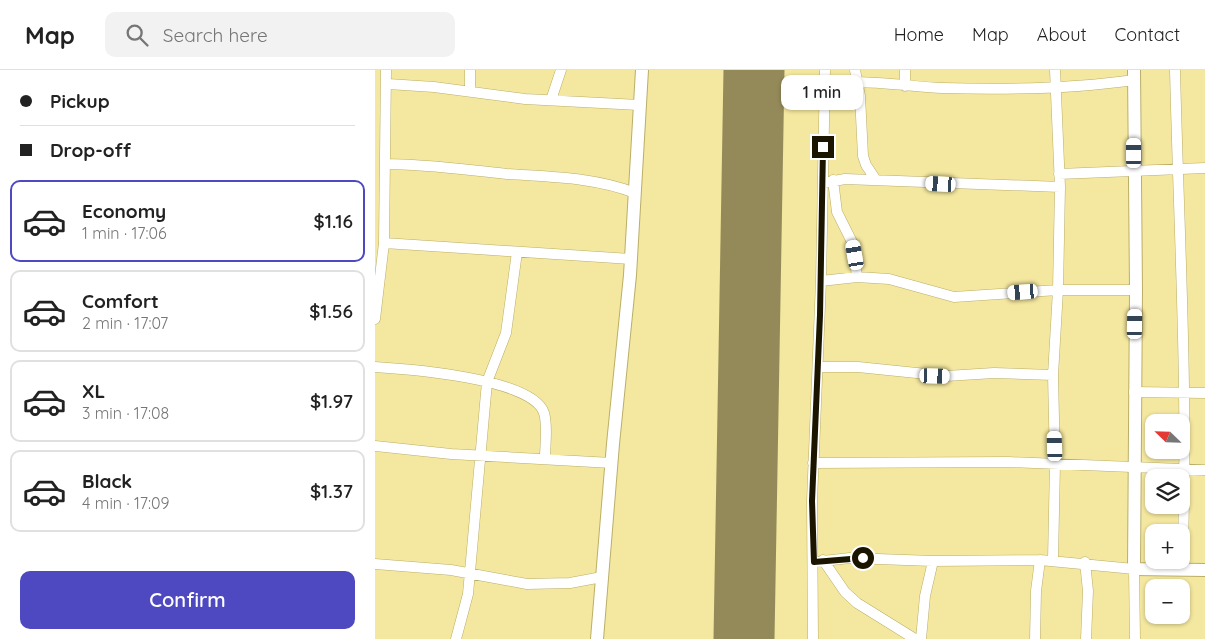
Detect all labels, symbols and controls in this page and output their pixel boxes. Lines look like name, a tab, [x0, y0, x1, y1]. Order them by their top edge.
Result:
search box	[105, 12, 455, 57]
text: Map	[25, 20, 75, 50]
icon: search	[123, 21, 151, 49]
text: Search here	[163, 23, 268, 47]
text: Home	[894, 23, 944, 46]
text: Map	[972, 23, 1009, 46]
text: About	[1037, 23, 1087, 46]
text: Contact	[1115, 23, 1180, 46]
callout: 1 min	[782, 75, 864, 110]
text: 1 min	[803, 82, 841, 102]
text: Pickup	[50, 89, 110, 113]
route end	[812, 136, 834, 158]
text: Drop-off	[50, 138, 131, 162]
car	[1126, 138, 1141, 168]
car	[925, 176, 956, 192]
icon: car	[22, 199, 67, 244]
text: Economy	[82, 199, 166, 223]
text: $1.16	[314, 209, 353, 233]
text: 1 min · 17:06	[82, 223, 167, 243]
car	[845, 239, 864, 271]
car	[1007, 283, 1038, 301]
icon: car	[22, 289, 67, 334]
text: Comfort	[82, 289, 159, 313]
text: $1.56	[309, 299, 353, 323]
car	[1127, 309, 1142, 339]
text: 2 min · 17:07	[82, 313, 168, 333]
car	[919, 368, 950, 384]
icon: car	[22, 379, 67, 424]
text: XL	[82, 379, 105, 403]
text: $1.97	[310, 389, 353, 413]
text: 3 min · 17:08	[82, 403, 169, 423]
north arrow	[1145, 414, 1190, 459]
map controls	[1145, 414, 1190, 624]
car	[1046, 431, 1063, 461]
icon: car	[22, 469, 67, 514]
text: Black	[82, 469, 132, 493]
button: layers	[1145, 469, 1190, 514]
text: $1.37	[310, 479, 353, 503]
text: 4 min · 17:09	[82, 493, 170, 513]
button: +	[1145, 524, 1190, 569]
route start	[852, 547, 874, 569]
button: Confirm	[20, 571, 355, 629]
button: −	[1145, 579, 1190, 624]

